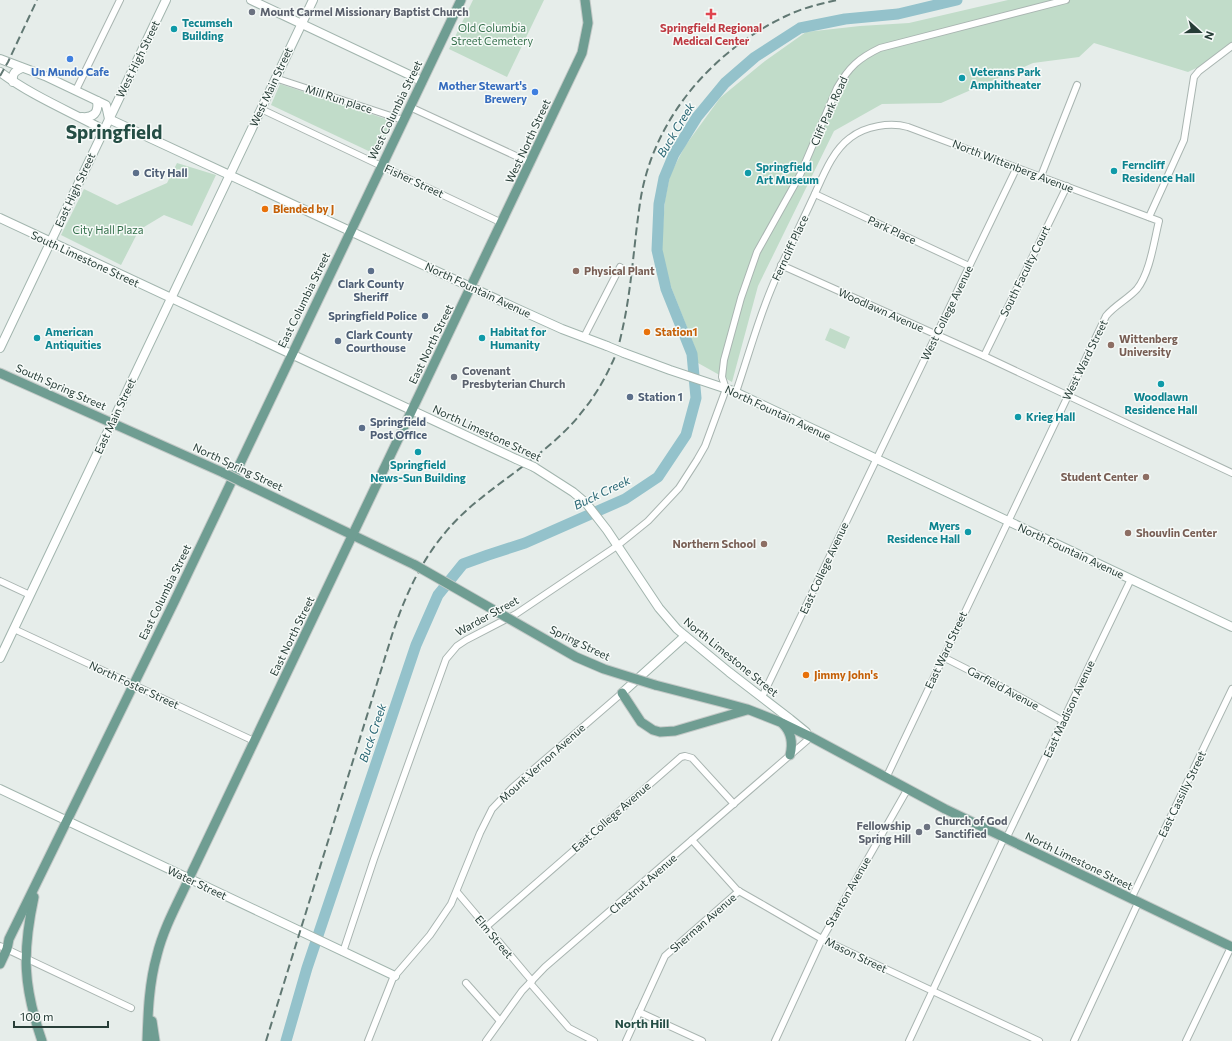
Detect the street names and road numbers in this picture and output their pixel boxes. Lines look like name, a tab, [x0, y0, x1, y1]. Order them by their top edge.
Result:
street label: West High Street	[113, 18, 162, 100]
street label: West Main Street	[246, 44, 295, 129]
street label: West Columbia Street	[365, 58, 424, 162]
street label: Cliff Park Road	[807, 74, 850, 147]
street label: Mill Run place	[304, 82, 374, 115]
street label: West North Street	[502, 96, 553, 185]
street label: North Wittenberg Avenue	[951, 136, 1076, 195]
street label: East High Street	[52, 150, 98, 229]
street label: Fisher Street	[383, 161, 446, 200]
street label: Ferncliff Place	[769, 213, 810, 283]
street label: Park Place	[866, 213, 919, 246]
street label: South Faculty Court	[997, 223, 1052, 318]
street label: South Limestone Street	[29, 228, 142, 290]
street label: East Columbia Street	[275, 249, 333, 350]
street label: North Fountain Avenue	[423, 259, 533, 320]
street label: West College Avenue	[918, 263, 975, 362]
street label: Woodlawn Avenue	[836, 285, 926, 334]
street label: East North Street	[406, 301, 456, 386]
street label: West Ward Street	[1059, 317, 1110, 402]
street label: South Spring Street	[14, 361, 109, 413]
street label: East Main Street	[91, 375, 138, 456]
street label: North Fountain Avenue	[723, 382, 833, 443]
street label: North Limestone Street	[431, 402, 544, 464]
street label: North Spring Street	[191, 440, 286, 493]
street label: East College Avenue	[797, 520, 851, 616]
street label: North Fountain Avenue	[1016, 520, 1126, 581]
street label: East Columbia Street	[136, 541, 194, 642]
street label: East North Street	[267, 593, 317, 678]
street label: Warder Street	[453, 593, 521, 638]
street label: East Ward Street	[922, 609, 969, 691]
street label: North Limestone Street	[681, 614, 782, 699]
street label: Spring Street	[548, 622, 613, 663]
street label: North Foster Street	[87, 658, 182, 711]
street label: East Madison Avenue	[1040, 658, 1097, 760]
street label: Garfield Avenue	[965, 663, 1041, 712]
street label: Mount Vernon Avenue	[496, 721, 587, 805]
street label: East Cassilly Street	[1155, 748, 1208, 839]
street label: East College Avenue	[569, 779, 653, 854]
street label: North Limestone Street	[1023, 829, 1136, 892]
street label: Chestnut Avenue	[606, 851, 679, 916]
street label: Stanton Avenue	[822, 854, 873, 929]
street label: Water Street	[165, 863, 230, 902]
street label: Sherman Avenue	[667, 890, 739, 955]
street label: Elm Street	[473, 913, 516, 961]
street label: Mason Street	[823, 934, 890, 975]

